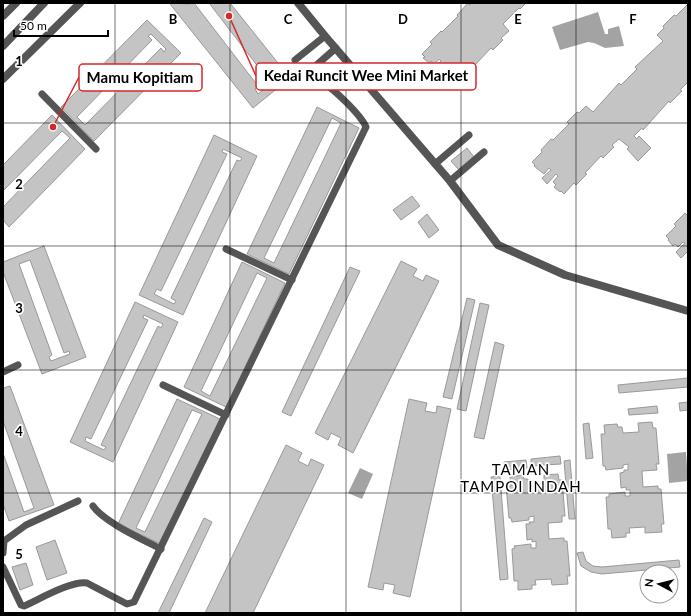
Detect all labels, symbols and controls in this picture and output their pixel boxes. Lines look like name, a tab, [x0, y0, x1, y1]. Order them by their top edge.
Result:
text: B	[169, 11, 178, 27]
text: C	[284, 11, 293, 27]
text: D	[398, 11, 408, 27]
text: E	[514, 11, 522, 27]
text: F	[629, 11, 637, 27]
scale bar	[14, 12, 108, 38]
text: 50 m	[20, 18, 47, 33]
text: 1	[15, 53, 23, 69]
callout: Kedai Runcit Wee Mini Market	[256, 63, 476, 90]
callout: Mamu Kopitiam	[79, 64, 202, 91]
text: Kedai Runcit Wee Mini Market	[264, 66, 469, 84]
text: Mamu Kopitiam	[87, 68, 193, 86]
text: 2	[15, 176, 23, 192]
text: 3	[15, 300, 23, 316]
text: 4	[15, 423, 23, 439]
district label: TAMAN TAMPOI INDAH	[460, 460, 582, 495]
text: 5	[15, 546, 23, 562]
north arrow	[639, 564, 679, 604]
text: N	[642, 578, 656, 588]

